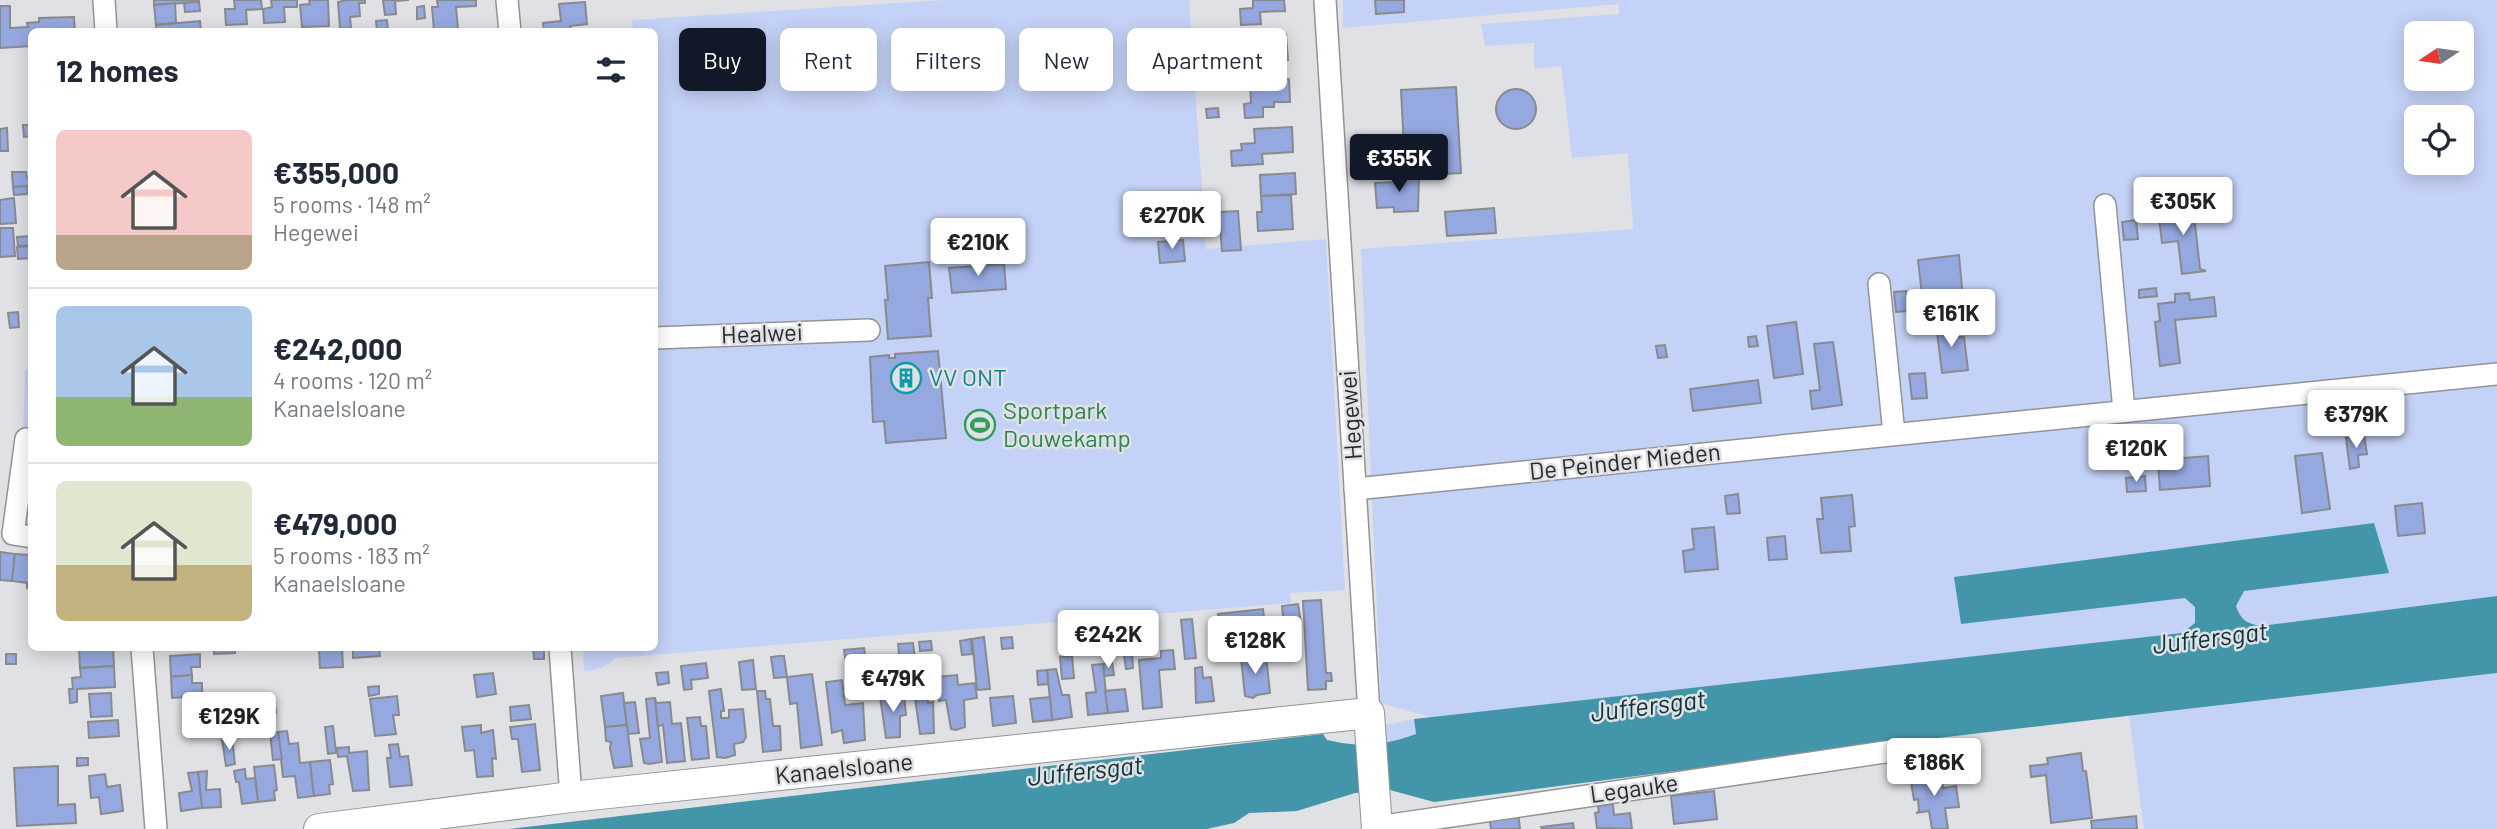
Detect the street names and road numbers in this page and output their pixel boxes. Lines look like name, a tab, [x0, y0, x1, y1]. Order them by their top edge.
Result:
street label: Healwei	[720, 317, 803, 348]
street label: Hegewei	[1332, 369, 1367, 461]
street label: De Peinder Mieden	[1528, 436, 1722, 485]
street label: Kanaelsloane	[773, 746, 914, 789]
street label: Legauke	[1588, 767, 1680, 808]

